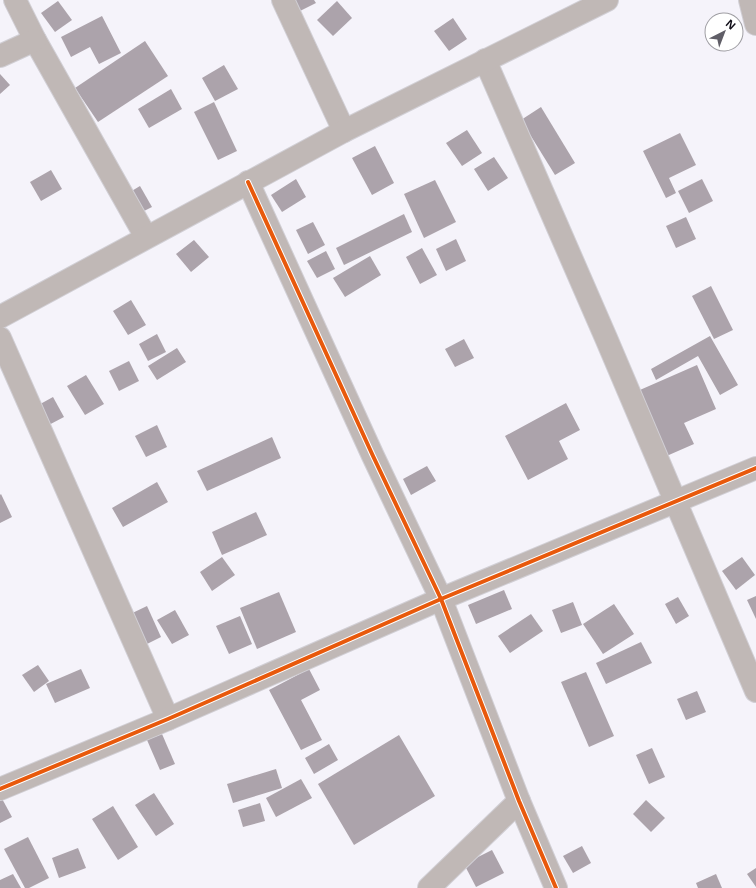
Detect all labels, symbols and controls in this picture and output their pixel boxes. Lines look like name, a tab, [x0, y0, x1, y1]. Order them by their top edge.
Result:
north arrow	[704, 12, 744, 52]
text: N	[723, 16, 739, 33]

